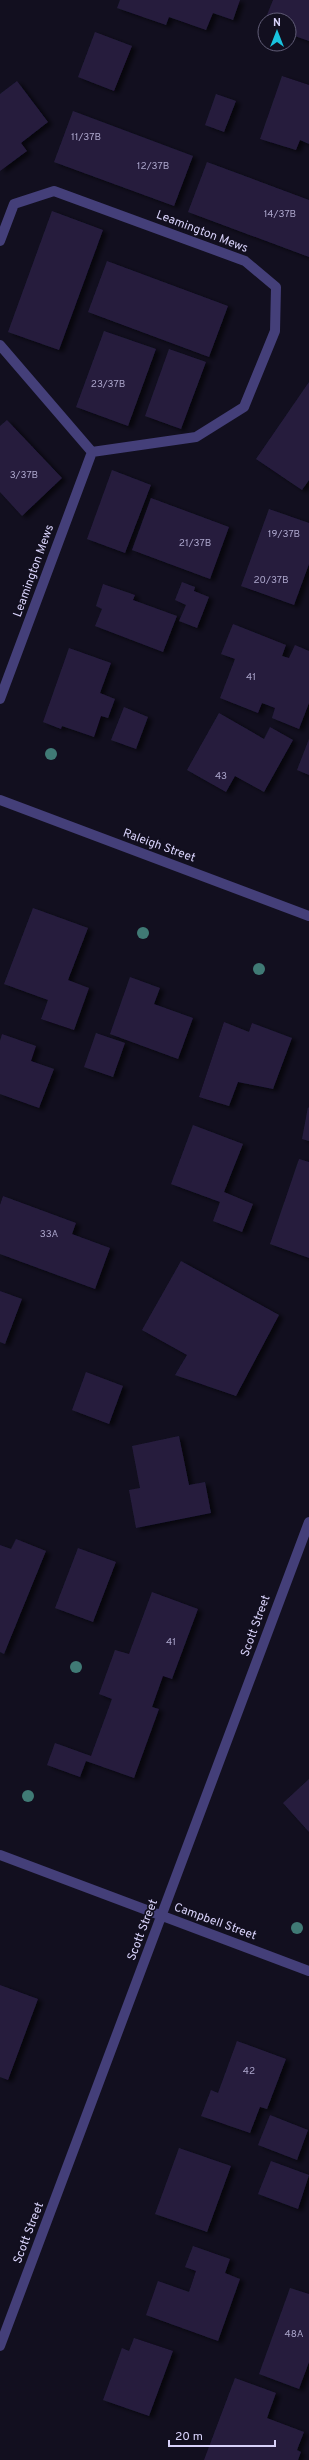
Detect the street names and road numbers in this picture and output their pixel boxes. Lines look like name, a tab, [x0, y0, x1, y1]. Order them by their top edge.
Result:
street label: Leamington Mews	[154, 207, 250, 257]
street label: Leamington Mews	[10, 523, 58, 619]
street label: Raleigh Street	[120, 825, 198, 867]
street label: Scott Street	[237, 1593, 275, 1659]
street label: Scott Street	[124, 1897, 162, 1963]
street label: Campbell Street	[171, 1900, 259, 1944]
street label: Scott Street	[10, 2200, 48, 2266]

